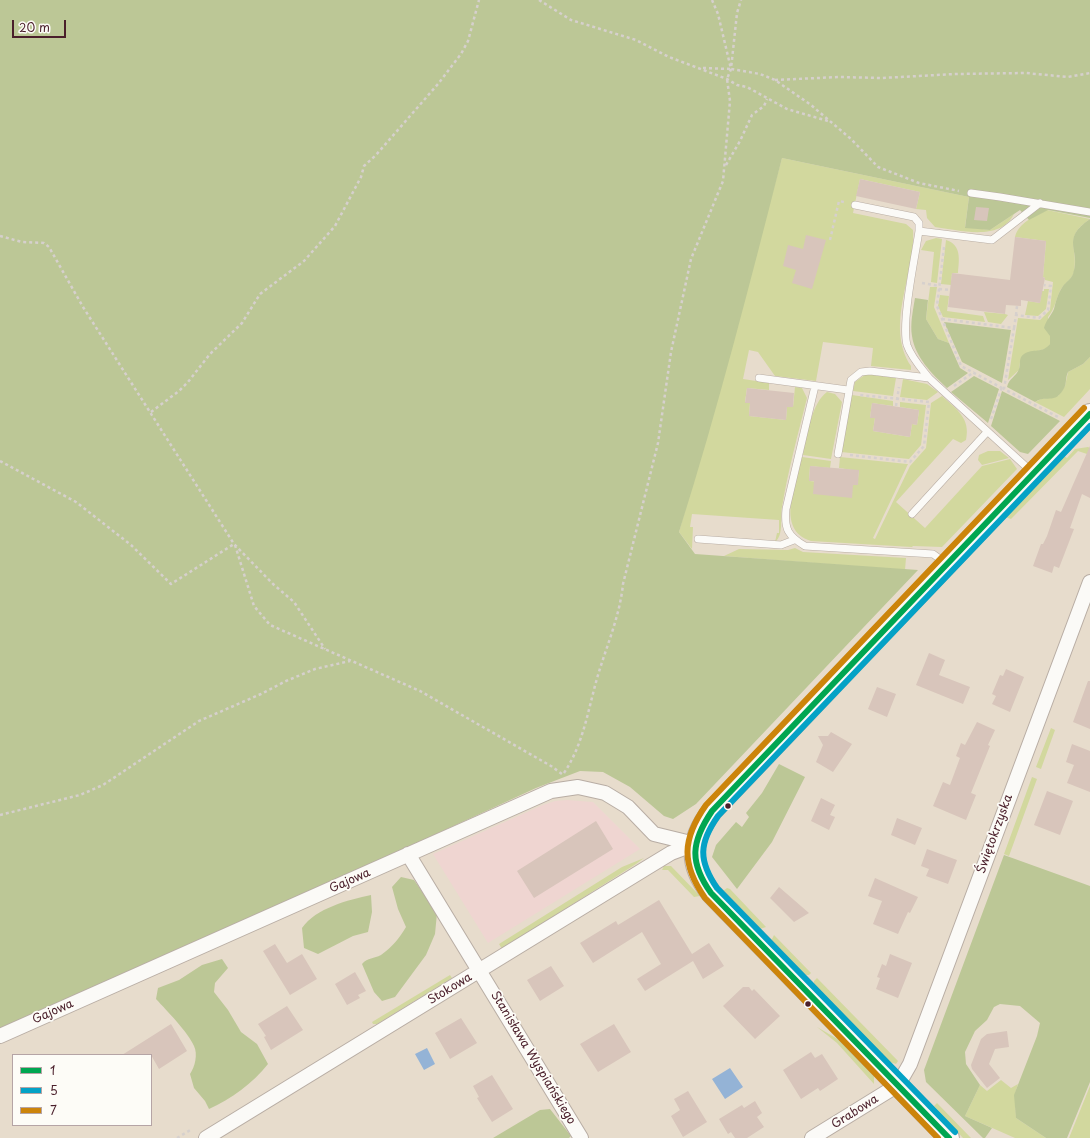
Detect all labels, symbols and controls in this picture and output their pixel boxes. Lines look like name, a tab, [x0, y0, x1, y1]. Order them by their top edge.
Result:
scale bar	[14, 12, 68, 38]
text: 20 m	[19, 18, 50, 36]
street label: Świętokrzyska	[974, 793, 1016, 875]
unlabelled marker	[723, 801, 733, 811]
street label: Gajowa	[327, 866, 373, 896]
street label: Stokowa	[425, 970, 475, 1008]
street label: Stanisława Wyspiańskiego	[487, 989, 579, 1127]
street label: Gajowa	[30, 997, 76, 1027]
unlabelled marker	[803, 999, 813, 1009]
legend	[12, 1054, 152, 1126]
text: 1	[50, 1061, 55, 1079]
text: 5	[50, 1081, 58, 1099]
street label: Grabowa	[829, 1092, 881, 1132]
text: 7	[50, 1101, 57, 1119]

